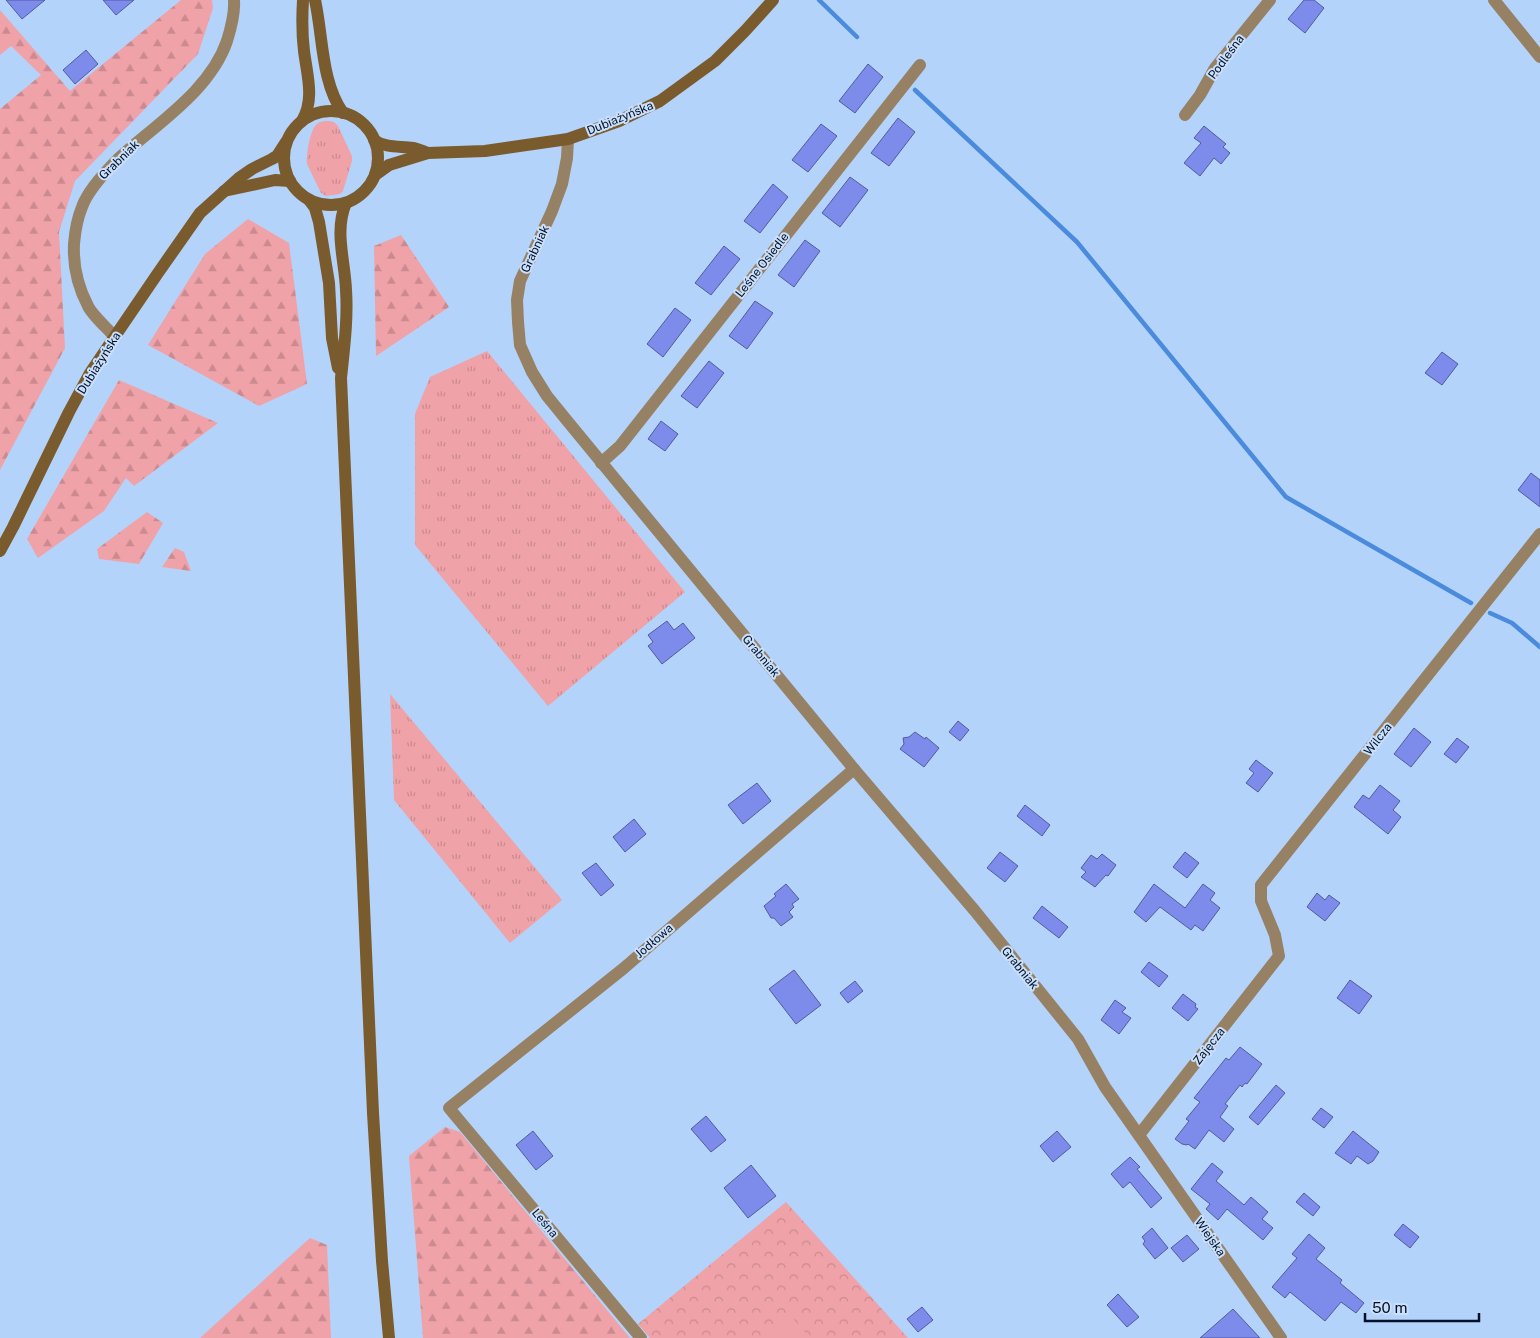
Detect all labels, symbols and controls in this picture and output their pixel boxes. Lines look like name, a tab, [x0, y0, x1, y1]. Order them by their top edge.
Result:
street label: Podleśna	[1205, 32, 1247, 82]
street label: Dubiażyńska	[585, 98, 655, 138]
street label: Grabniak	[96, 137, 142, 183]
street label: Grabniak	[518, 223, 552, 275]
street label: Leśne Osiedle	[732, 230, 792, 300]
street label: Dubiażyńska	[74, 329, 124, 397]
street label: Grabniak	[739, 632, 783, 680]
street label: Wilcza	[1361, 720, 1395, 758]
street label: Jodłowa	[632, 921, 676, 961]
street label: Grabniak	[999, 944, 1041, 992]
street label: Zajęcza	[1190, 1025, 1228, 1067]
street label: Leśna	[529, 1206, 561, 1240]
street label: Wiejska	[1192, 1215, 1228, 1259]
scale bar	[1365, 1290, 1479, 1322]
text: 50 m	[1372, 1299, 1407, 1316]

